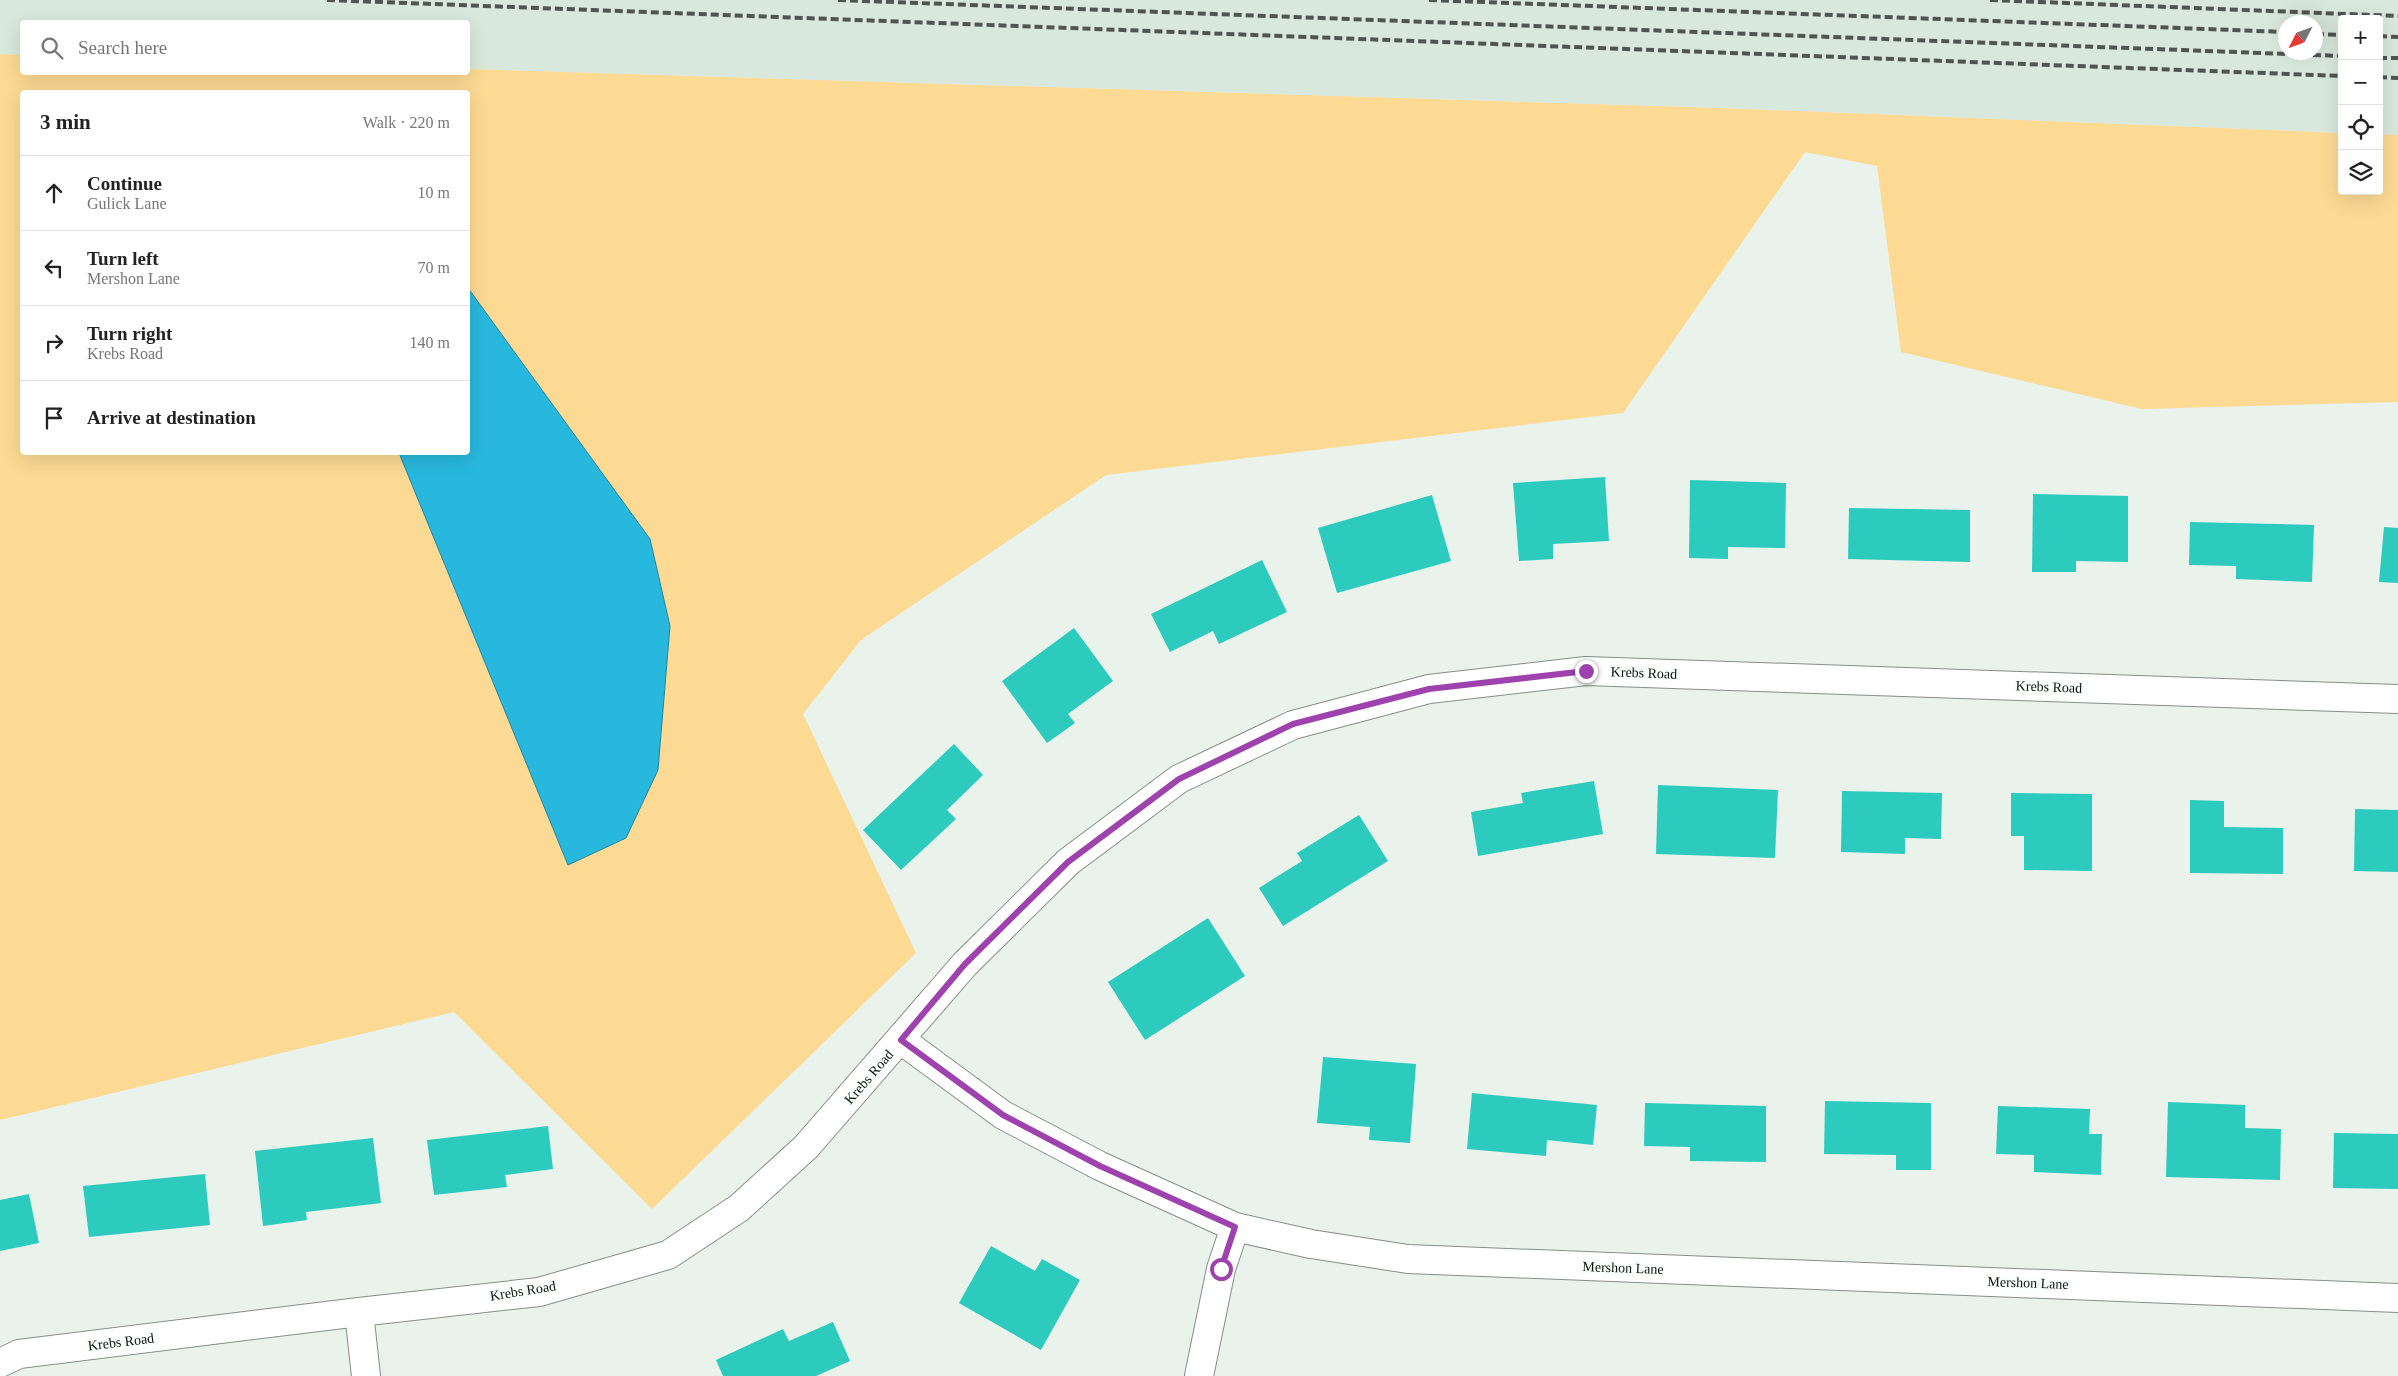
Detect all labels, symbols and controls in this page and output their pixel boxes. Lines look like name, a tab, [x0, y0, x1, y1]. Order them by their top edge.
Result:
north arrow	[2278, 15, 2323, 60]
map controls	[2338, 15, 2383, 195]
button: +	[2338, 15, 2383, 60]
search box	[20, 20, 470, 75]
icon: search	[38, 34, 66, 62]
text: Search here	[78, 37, 167, 58]
button: −	[2338, 60, 2383, 105]
button: locate	[2338, 105, 2383, 150]
text: 3 min	[40, 110, 91, 134]
text: Walk · 220 m	[363, 114, 450, 131]
button: layers	[2338, 150, 2383, 195]
text: Continue	[87, 173, 162, 194]
icon: ahead	[40, 179, 68, 207]
text: 10 m	[418, 184, 450, 201]
text: Gulick Lane	[87, 195, 167, 212]
text: Turn left	[87, 248, 159, 269]
icon: left	[40, 254, 68, 282]
text: 70 m	[418, 259, 450, 276]
text: Mershon Lane	[87, 270, 180, 287]
text: Turn right	[87, 323, 172, 344]
icon: right	[40, 329, 68, 357]
text: 140 m	[410, 334, 450, 351]
text: Krebs Road	[87, 345, 163, 362]
icon: arrive	[40, 404, 68, 432]
text: Arrive at destination	[87, 407, 256, 428]
route end	[1575, 660, 1598, 683]
street label: Krebs Road	[1611, 664, 1677, 682]
street label: Krebs Road	[2016, 678, 2082, 696]
street label: Krebs Road	[842, 1047, 896, 1107]
route start	[1210, 1258, 1233, 1281]
street label: Mershon Lane	[1582, 1259, 1664, 1277]
street label: Mershon Lane	[1987, 1274, 2069, 1292]
street label: Krebs Road	[489, 1278, 557, 1304]
street label: Krebs Road	[87, 1331, 155, 1353]

